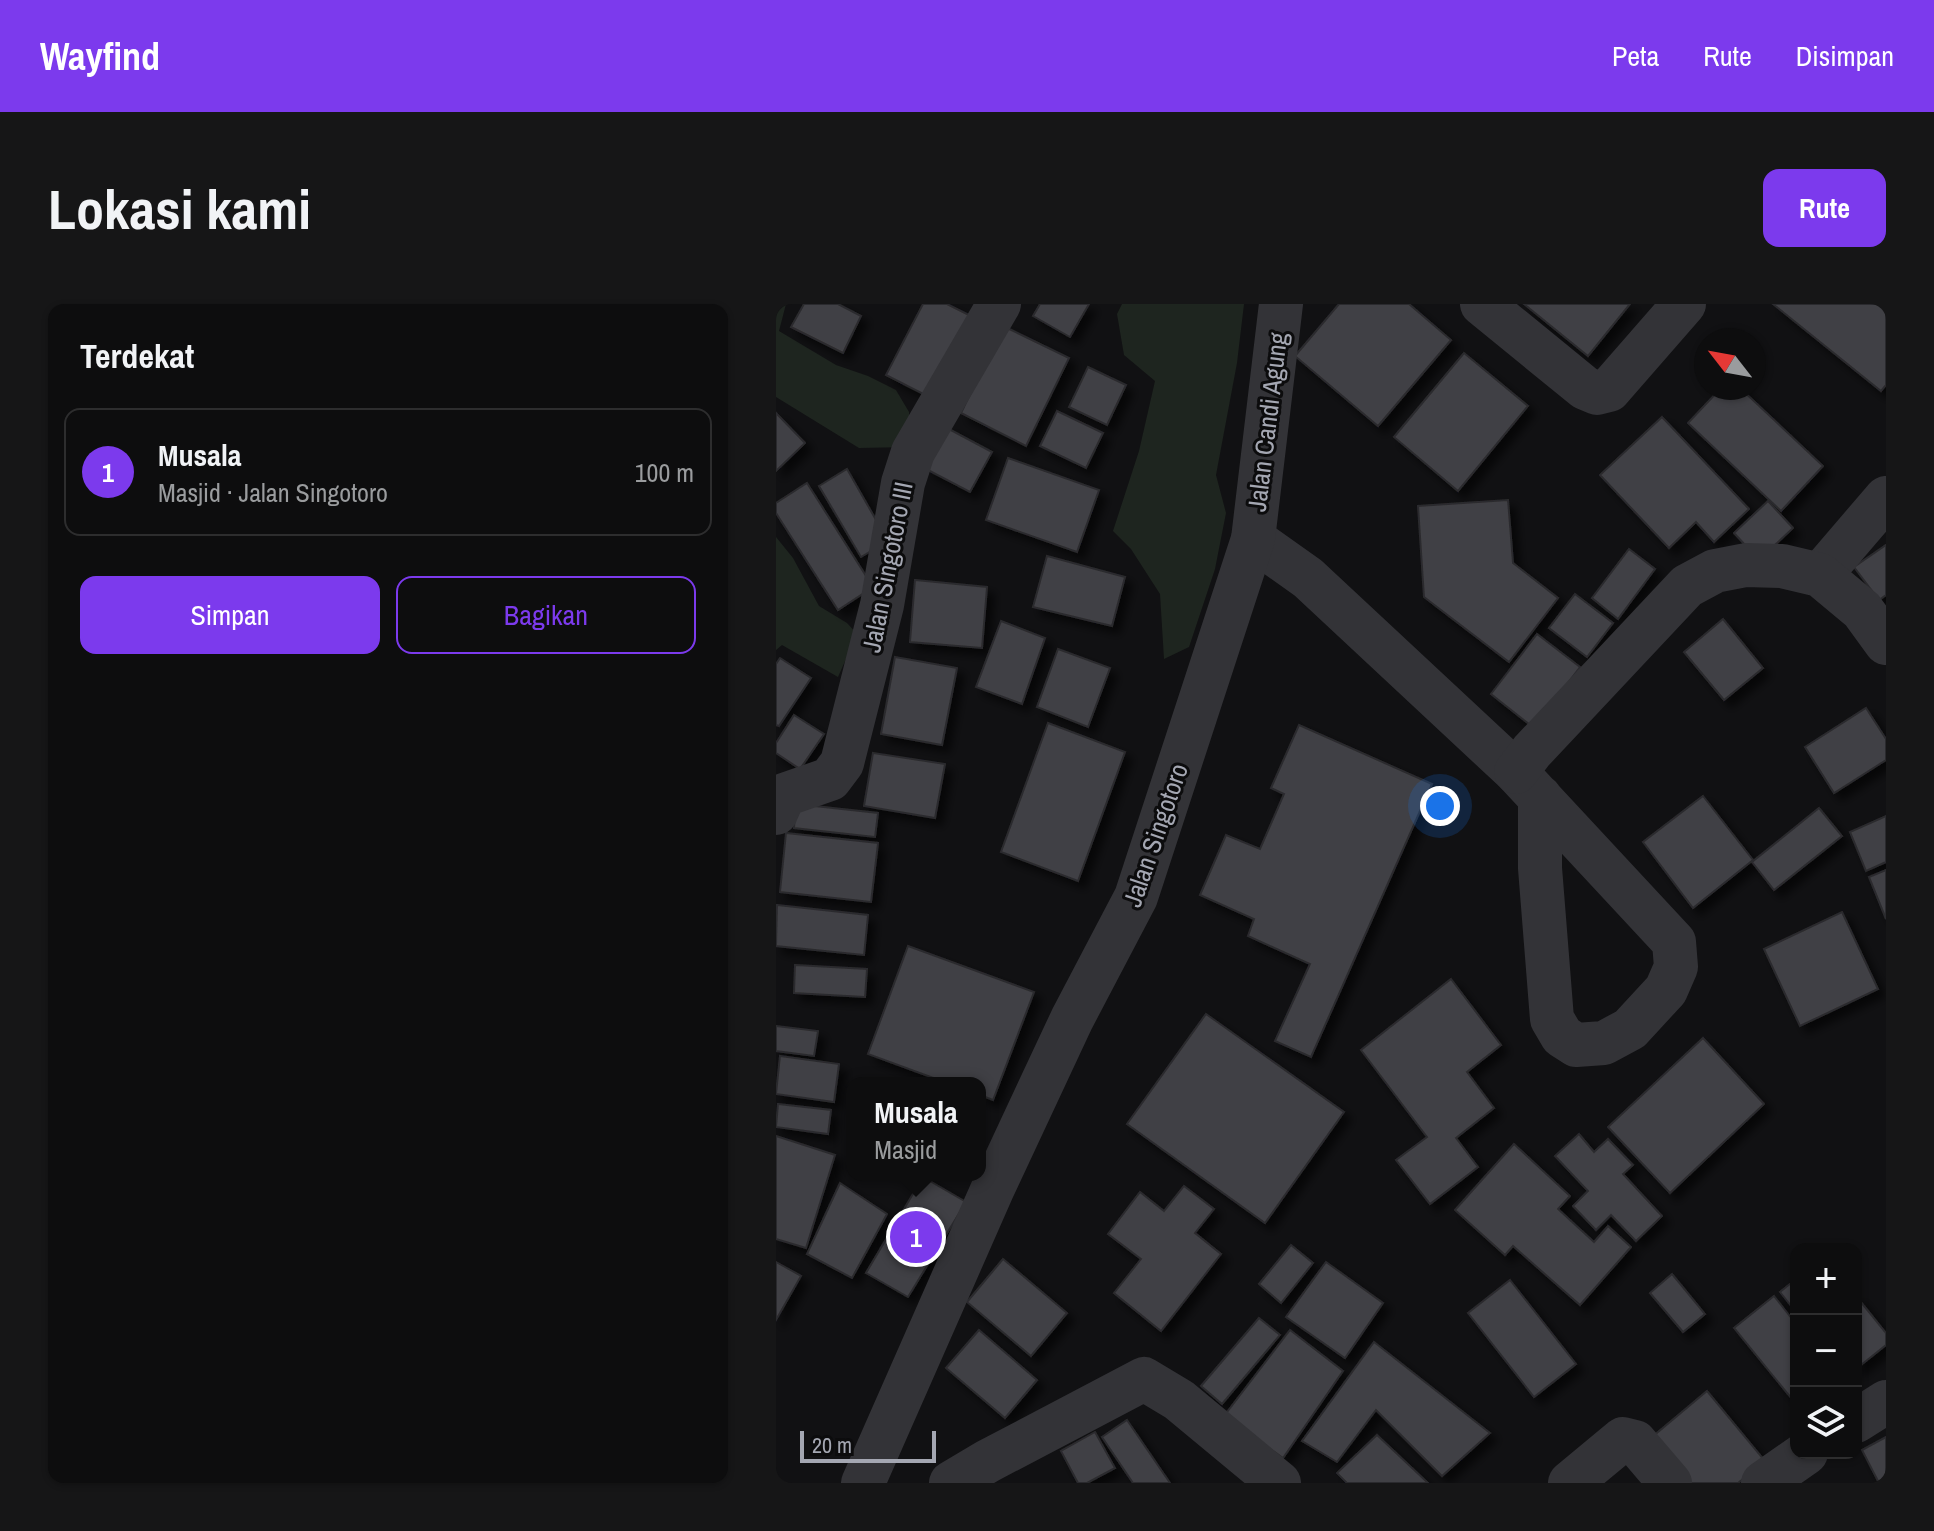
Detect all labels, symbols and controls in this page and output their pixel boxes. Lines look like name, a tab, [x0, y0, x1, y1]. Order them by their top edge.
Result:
text: Wayfind	[40, 31, 160, 82]
text: Peta	[1612, 37, 1659, 75]
text: Rute	[1703, 37, 1752, 75]
text: Disimpan	[1796, 37, 1894, 75]
button: Rute	[1763, 169, 1886, 247]
text: Lokasi kami	[48, 171, 311, 246]
north arrow	[1694, 328, 1766, 400]
street label: Jalan Candi Agung	[1239, 330, 1295, 514]
text: Terdekat	[80, 333, 194, 379]
text: Musala	[158, 435, 241, 475]
text: 1	[102, 455, 114, 490]
text: 100 m	[635, 455, 694, 490]
text: Masjid · Jalan Singotoro	[158, 475, 388, 510]
street label: Jalan Singotoro III	[853, 479, 921, 655]
button: Simpan	[80, 576, 380, 654]
button: Bagikan	[396, 576, 696, 654]
street label: Jalan Singotoro	[1114, 759, 1196, 911]
your location	[1420, 786, 1460, 826]
popup	[846, 1077, 986, 1181]
text: Musala	[874, 1092, 958, 1132]
text: Masjid	[874, 1132, 937, 1167]
pin: 1	[890, 1207, 942, 1267]
map controls	[1790, 1243, 1862, 1459]
button: +	[1790, 1243, 1862, 1315]
button: −	[1790, 1315, 1862, 1387]
button: layers	[1790, 1387, 1862, 1459]
scale bar	[800, 1427, 936, 1463]
text: 20 m	[812, 1430, 852, 1460]

